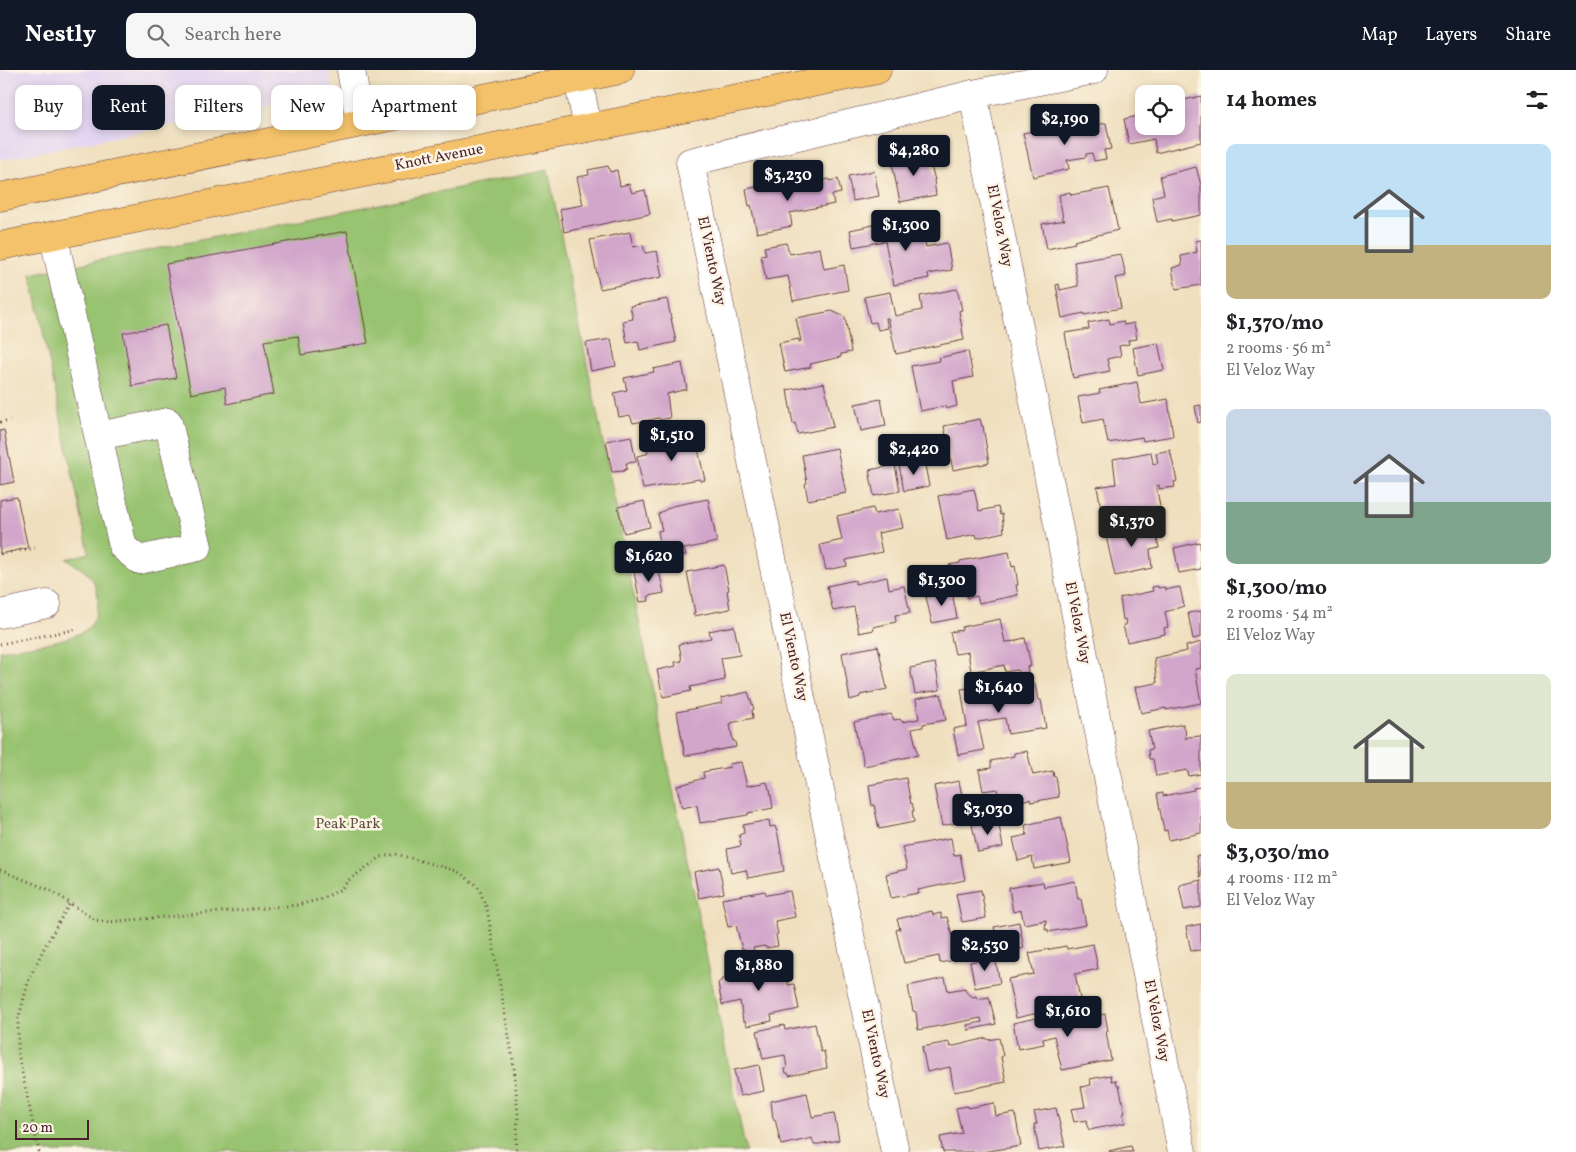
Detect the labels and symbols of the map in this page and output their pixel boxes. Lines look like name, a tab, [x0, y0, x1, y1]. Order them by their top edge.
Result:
pin: $2,190	[1024, 104, 1106, 146]
pin: $4,280	[873, 134, 955, 177]
street label: Knott Avenue	[393, 139, 485, 177]
pin: $3,230	[747, 160, 829, 202]
street label: El Veloz Way	[981, 183, 1017, 269]
pin: $1,300	[865, 210, 947, 252]
street label: El Viento Way	[691, 214, 731, 308]
pin: $1,510	[631, 420, 713, 462]
pin: $2,420	[873, 434, 955, 476]
pin: $1,370	[1091, 506, 1173, 548]
pin: $1,620	[608, 540, 690, 583]
pin: $1,300	[901, 564, 983, 607]
street label: El Veloz Way	[1059, 580, 1095, 666]
street label: El Viento Way	[773, 610, 813, 704]
pin: $1,640	[958, 672, 1040, 714]
pin: $3,030	[947, 794, 1029, 836]
park label: Peak Park	[316, 814, 380, 835]
pin: $2,530	[944, 930, 1026, 972]
pin: $1,880	[718, 950, 800, 992]
street label: El Veloz Way	[1138, 978, 1174, 1064]
pin: $1,610	[1027, 996, 1109, 1038]
street label: El Viento Way	[855, 1007, 895, 1101]
scale bar	[15, 1117, 89, 1140]

